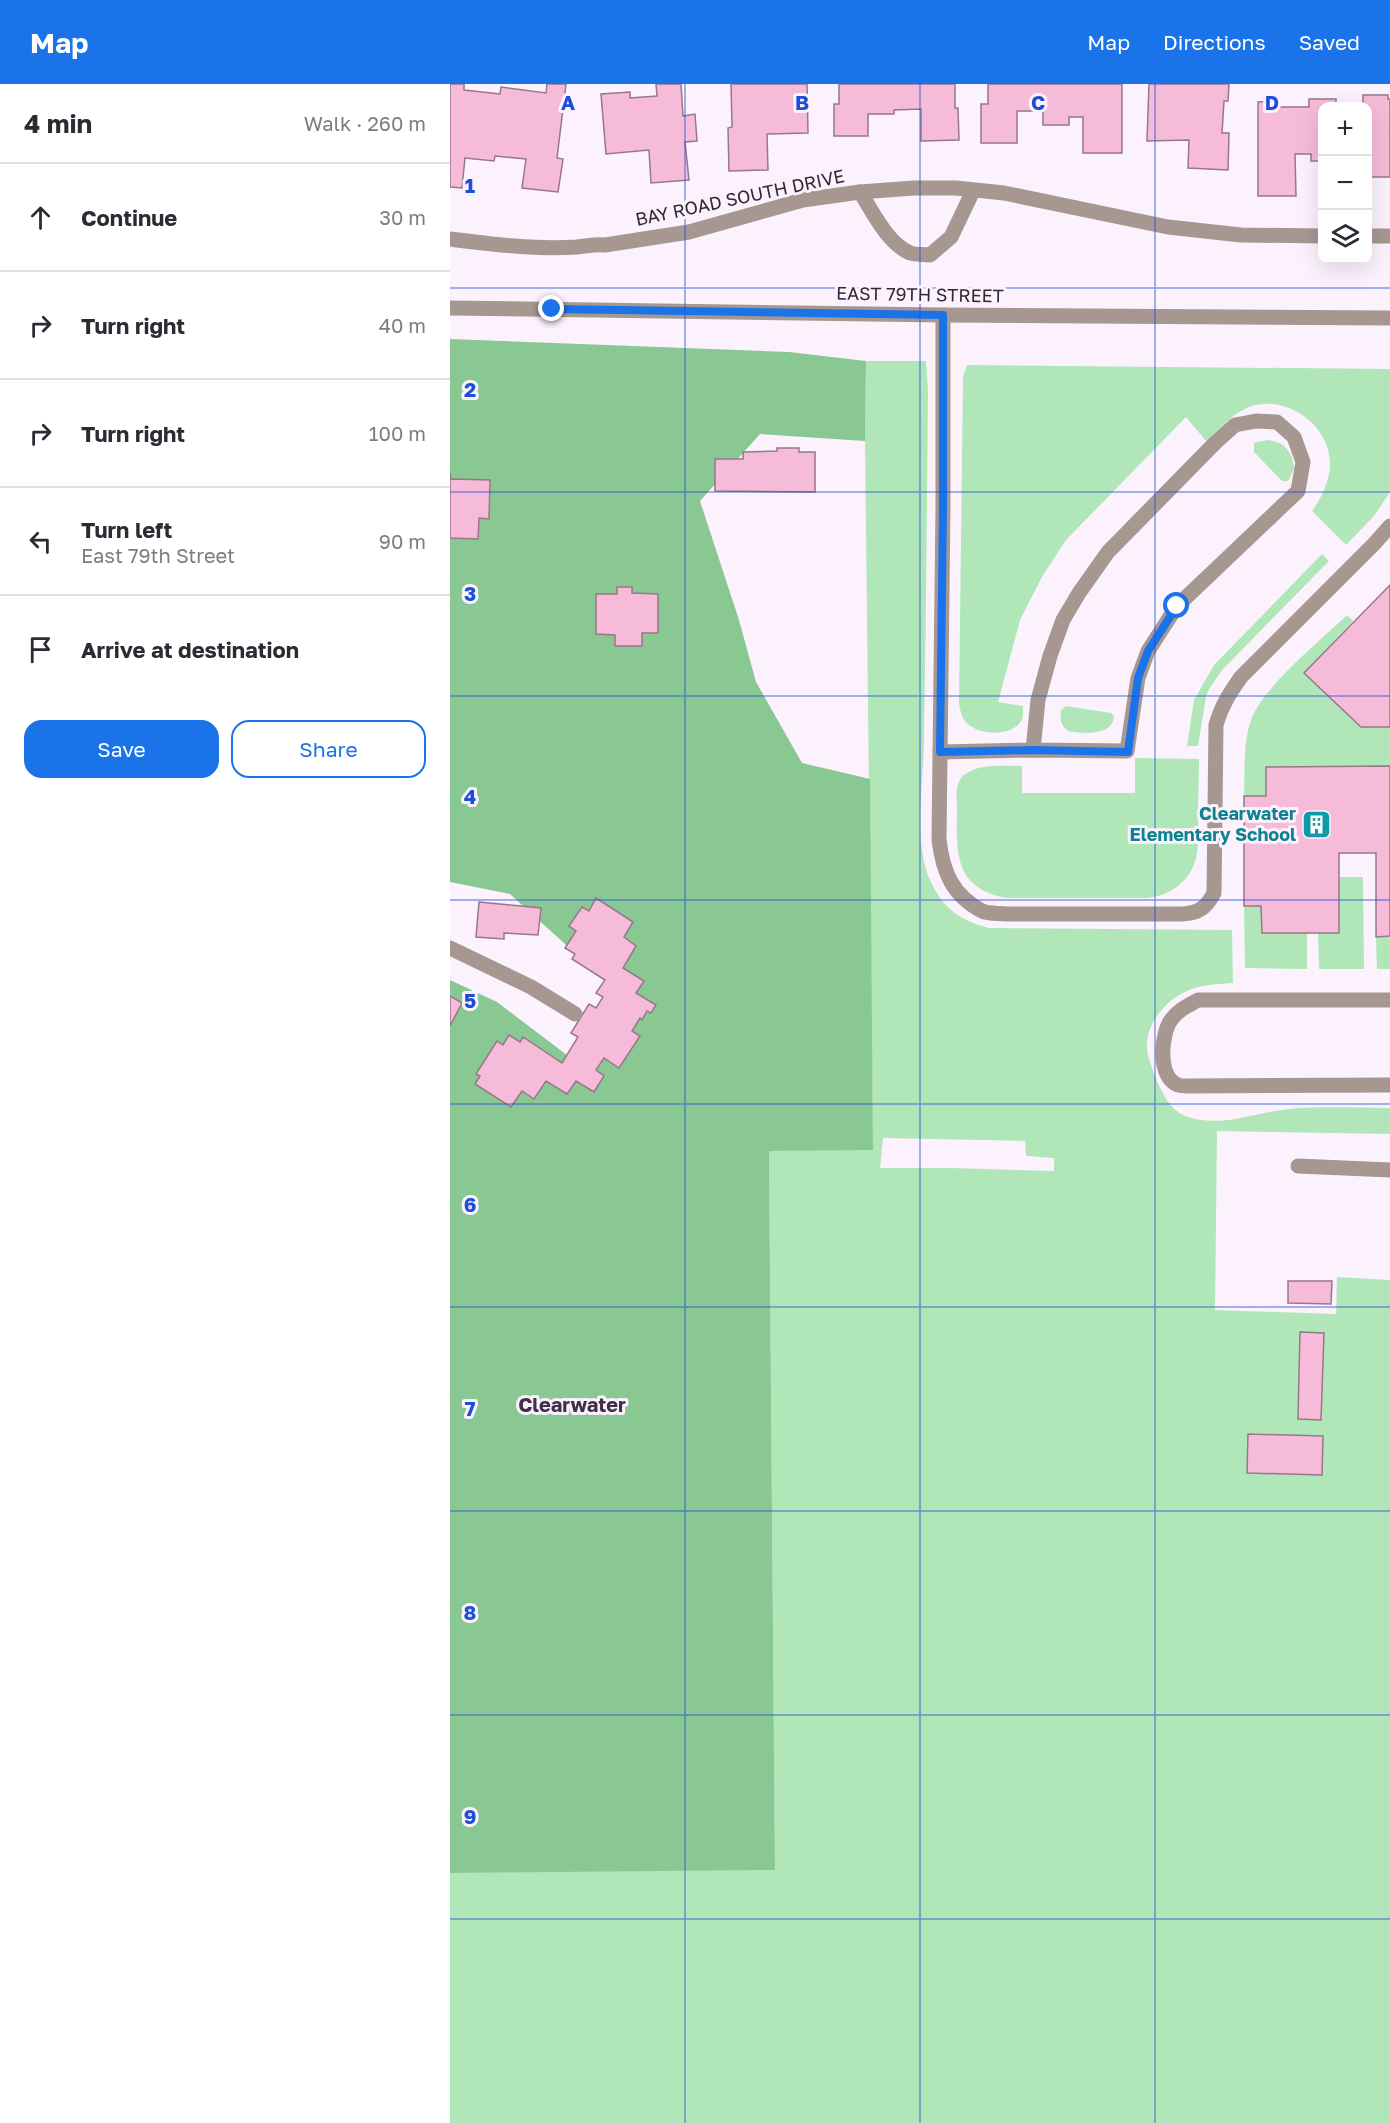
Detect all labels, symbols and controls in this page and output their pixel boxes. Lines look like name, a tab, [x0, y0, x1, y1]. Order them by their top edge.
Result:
text: Map	[30, 26, 88, 59]
text: Map	[1087, 29, 1130, 55]
text: Directions	[1163, 29, 1266, 55]
text: Saved	[1299, 29, 1360, 55]
text: A	[561, 90, 575, 114]
text: B	[795, 90, 809, 114]
text: C	[1031, 90, 1045, 114]
text: D	[1265, 90, 1279, 114]
map controls	[1318, 102, 1372, 264]
button: +	[1318, 102, 1372, 156]
text: 4 min	[24, 108, 92, 139]
text: Walk · 260 m	[304, 111, 426, 135]
button: −	[1318, 156, 1372, 210]
street label: BAY ROAD SOUTH DRIVE	[633, 164, 846, 230]
text: 1	[465, 173, 475, 197]
icon: ahead	[24, 201, 57, 234]
text: Continue	[81, 204, 177, 231]
text: 30 m	[379, 205, 426, 229]
button: layers	[1318, 210, 1372, 264]
street label: EAST 79TH STREET	[836, 282, 1004, 306]
route end	[538, 295, 564, 321]
icon: right	[24, 309, 57, 342]
text: Turn right	[81, 312, 185, 339]
text: 40 m	[379, 313, 426, 337]
text: 2	[464, 377, 476, 401]
icon: right	[24, 417, 57, 450]
text: Turn right	[81, 420, 185, 447]
text: 100 m	[369, 421, 426, 445]
text: Turn left	[81, 516, 172, 543]
icon: left	[24, 525, 57, 558]
text: 90 m	[379, 529, 426, 553]
text: East 79th Street	[81, 543, 235, 567]
text: 3	[464, 581, 476, 605]
route start	[1163, 592, 1189, 618]
icon: arrive	[24, 633, 57, 666]
text: Arrive at destination	[81, 636, 299, 663]
button: Save	[24, 720, 219, 778]
button: Share	[231, 720, 426, 778]
text: 4	[464, 784, 476, 808]
place label: Clearwater Elementary School	[1130, 802, 1296, 845]
building icon: Clearwater Elementary School	[1301, 808, 1333, 840]
text: 5	[464, 988, 476, 1012]
text: 6	[464, 1192, 476, 1216]
district label: Clearwater	[518, 1392, 626, 1416]
text: 7	[465, 1396, 476, 1420]
text: 8	[464, 1600, 476, 1624]
text: 9	[464, 1804, 476, 1828]

